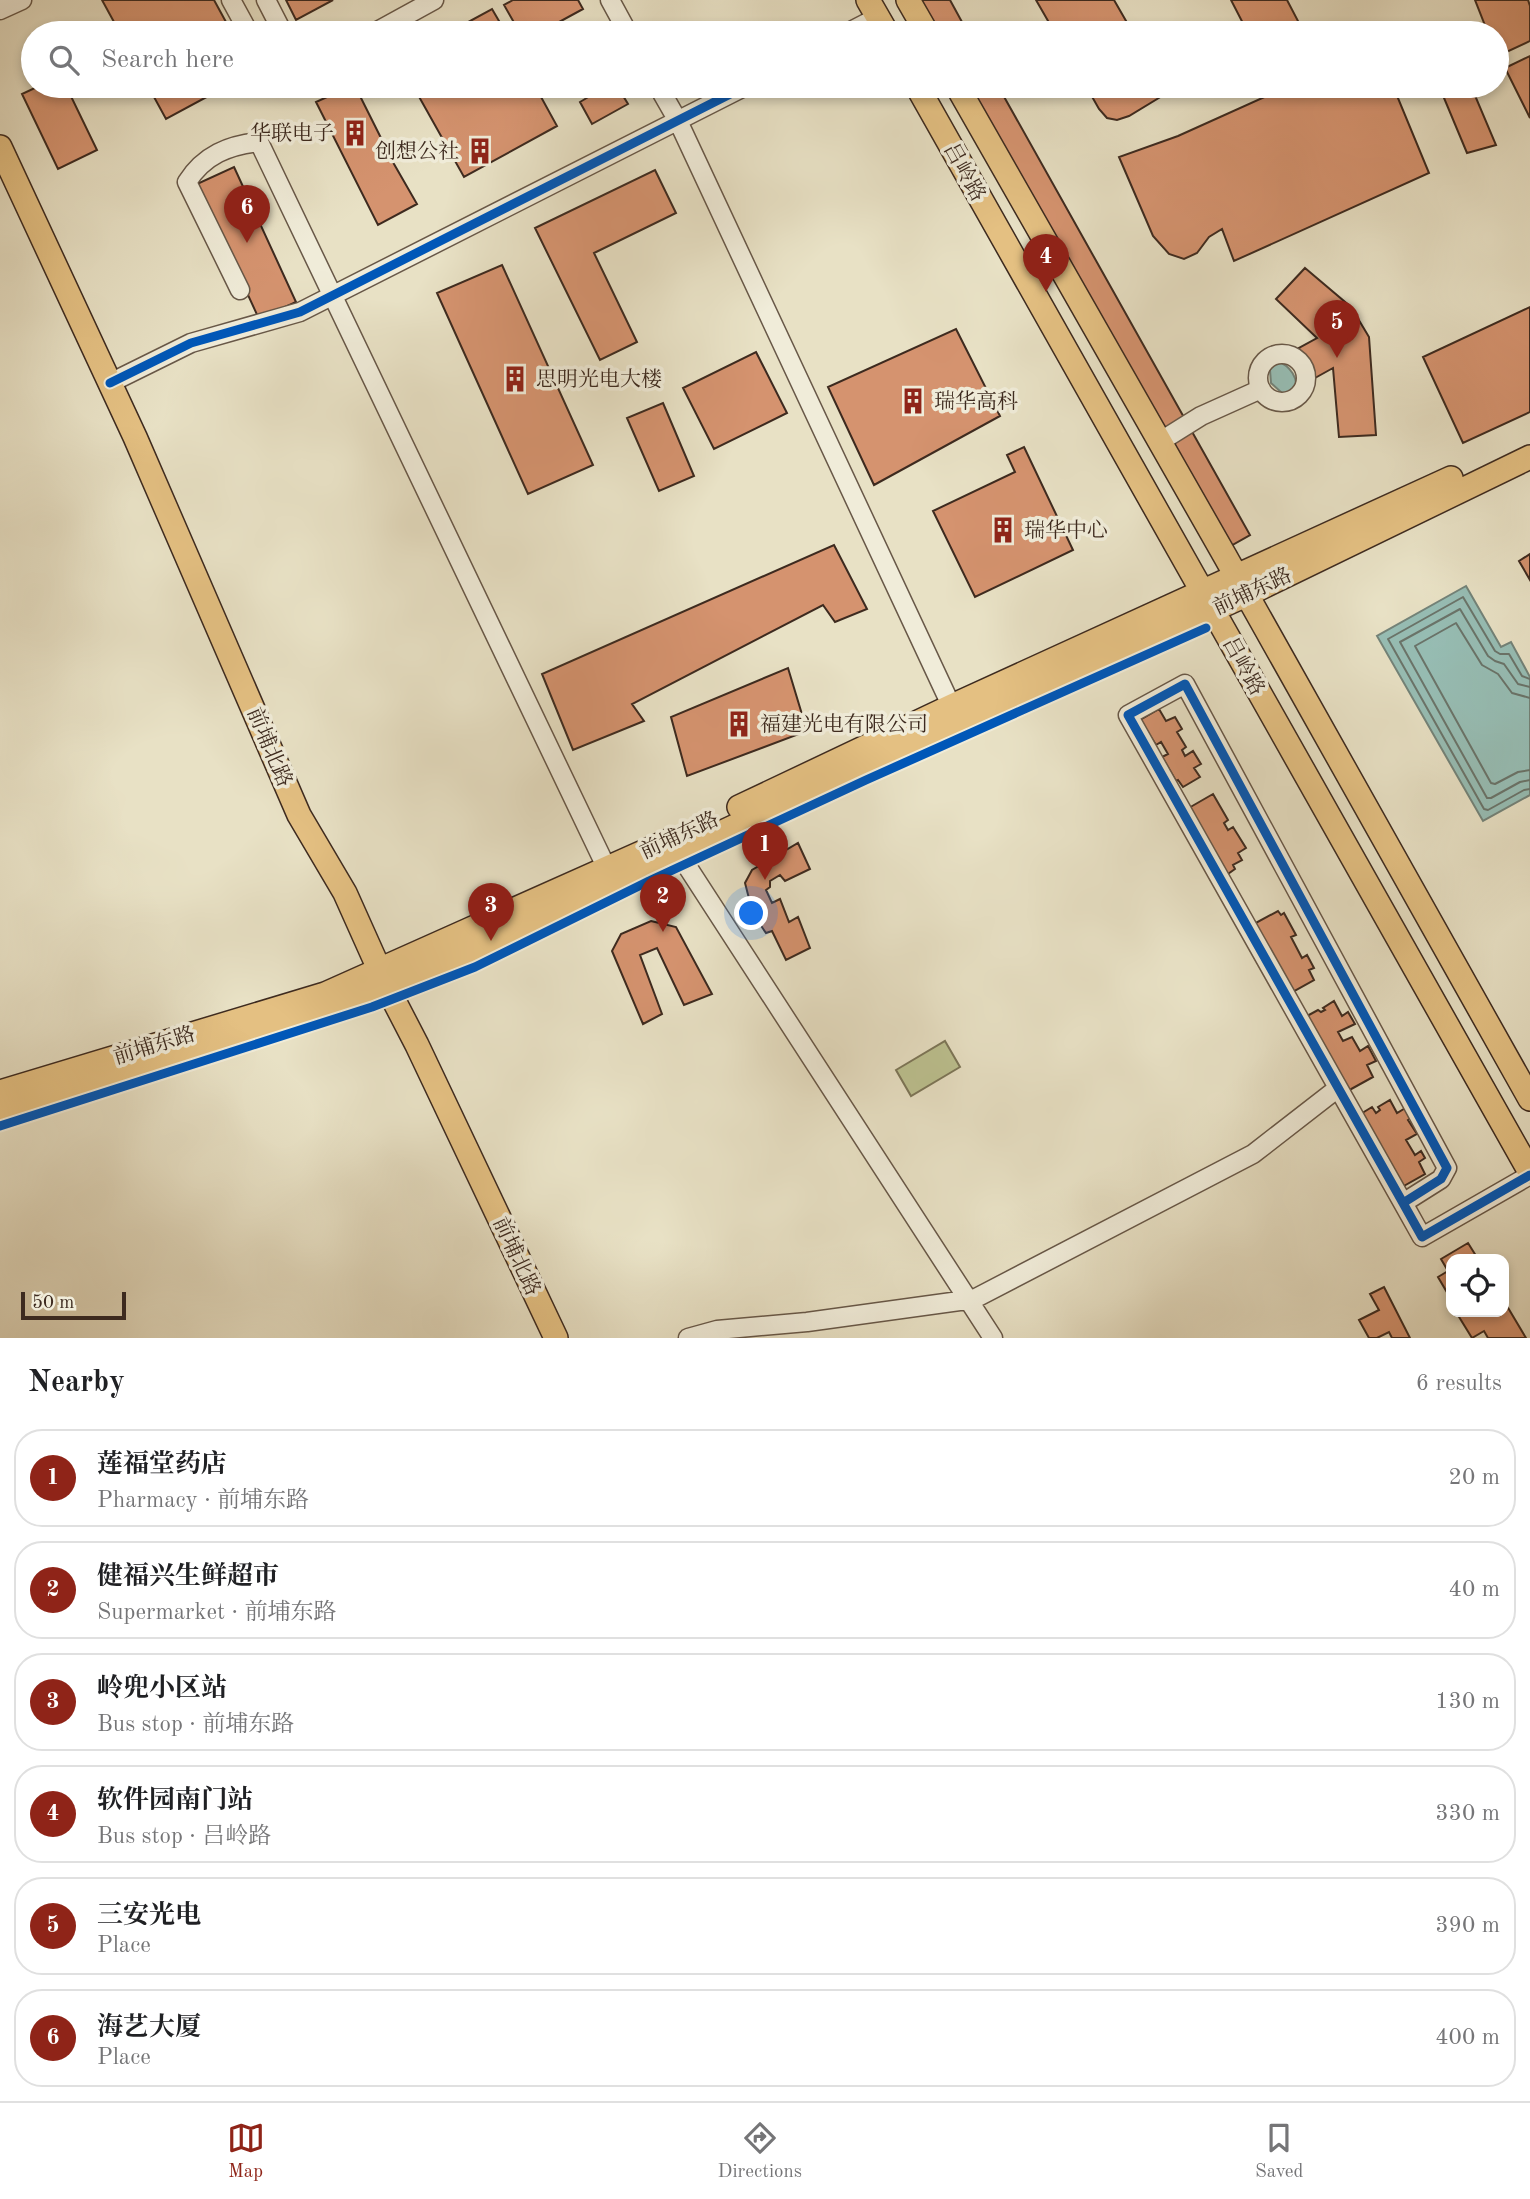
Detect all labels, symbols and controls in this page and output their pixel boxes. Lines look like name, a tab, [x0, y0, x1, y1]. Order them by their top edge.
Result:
search box	[21, 21, 1509, 98]
icon: search	[45, 41, 83, 79]
text: Search here	[101, 47, 234, 73]
building icon: 华联电子	[340, 118, 370, 148]
place label: 华联电子	[250, 122, 334, 145]
building icon: 创想公社	[465, 136, 495, 166]
street label: 吕岭路	[939, 139, 990, 205]
place label: 创想公社	[375, 140, 459, 163]
pin: 6	[224, 185, 270, 243]
pin: 4	[1023, 234, 1069, 292]
pin: 5	[1314, 300, 1360, 358]
building icon: 思明光电大楼	[500, 364, 530, 394]
place label: 思明光电大楼	[536, 368, 662, 391]
building icon: 瑞华高科	[898, 386, 928, 416]
place label: 瑞华高科	[934, 390, 1018, 413]
building icon: 瑞华中心	[988, 515, 1018, 545]
place label: 瑞华中心	[1024, 519, 1108, 542]
street label: 前埔东路	[1209, 563, 1295, 620]
street label: 吕岭路	[1218, 633, 1269, 699]
street label: 前埔北路	[243, 704, 297, 790]
building icon: 福建光电有限公司	[724, 709, 754, 739]
place label: 福建光电有限公司	[760, 713, 928, 736]
street label: 前埔东路	[636, 807, 722, 864]
pin: 1	[742, 822, 788, 880]
pin: 2	[640, 874, 686, 932]
pin: 3	[468, 883, 514, 941]
your location	[734, 896, 768, 930]
street label: 前埔东路	[111, 1022, 198, 1069]
street label: 前埔北路	[488, 1213, 545, 1299]
map controls	[1446, 1254, 1509, 1317]
button: locate	[1446, 1254, 1509, 1317]
scale bar	[21, 1289, 126, 1321]
text: 50 m	[32, 1294, 74, 1313]
text: Nearby	[28, 1368, 125, 1398]
text: 6 results	[1416, 1372, 1502, 1395]
text: 莲福堂药店	[97, 1452, 227, 1478]
text: 1	[46, 1466, 60, 1489]
text: 20 m	[1449, 1466, 1500, 1489]
text: Pharmacy · 前埔东路	[97, 1489, 309, 1512]
text: 健福兴生鲜超市	[97, 1564, 279, 1590]
text: 2	[46, 1578, 60, 1601]
text: 40 m	[1449, 1578, 1500, 1601]
text: Supermarket · 前埔东路	[97, 1601, 336, 1624]
text: 岭兜小区站	[97, 1676, 227, 1702]
text: 3	[46, 1690, 60, 1713]
text: 130 m	[1435, 1690, 1500, 1713]
text: Bus stop · 前埔东路	[97, 1713, 294, 1736]
text: 软件园南门站	[97, 1788, 253, 1814]
text: 4	[46, 1802, 60, 1825]
text: 330 m	[1435, 1802, 1500, 1825]
text: Bus stop · 吕岭路	[97, 1825, 271, 1848]
text: 三安光电	[97, 1903, 201, 1929]
text: 5	[46, 1914, 60, 1937]
text: 390 m	[1435, 1914, 1500, 1937]
text: Place	[97, 1934, 151, 1957]
text: 海艺大厦	[97, 2015, 201, 2041]
text: 6	[46, 2026, 60, 2049]
text: 400 m	[1435, 2026, 1500, 2049]
text: Place	[97, 2046, 151, 2069]
tab: Map	[227, 2119, 265, 2184]
tab: Directions	[718, 2119, 802, 2184]
tab: Saved	[1255, 2119, 1303, 2184]

